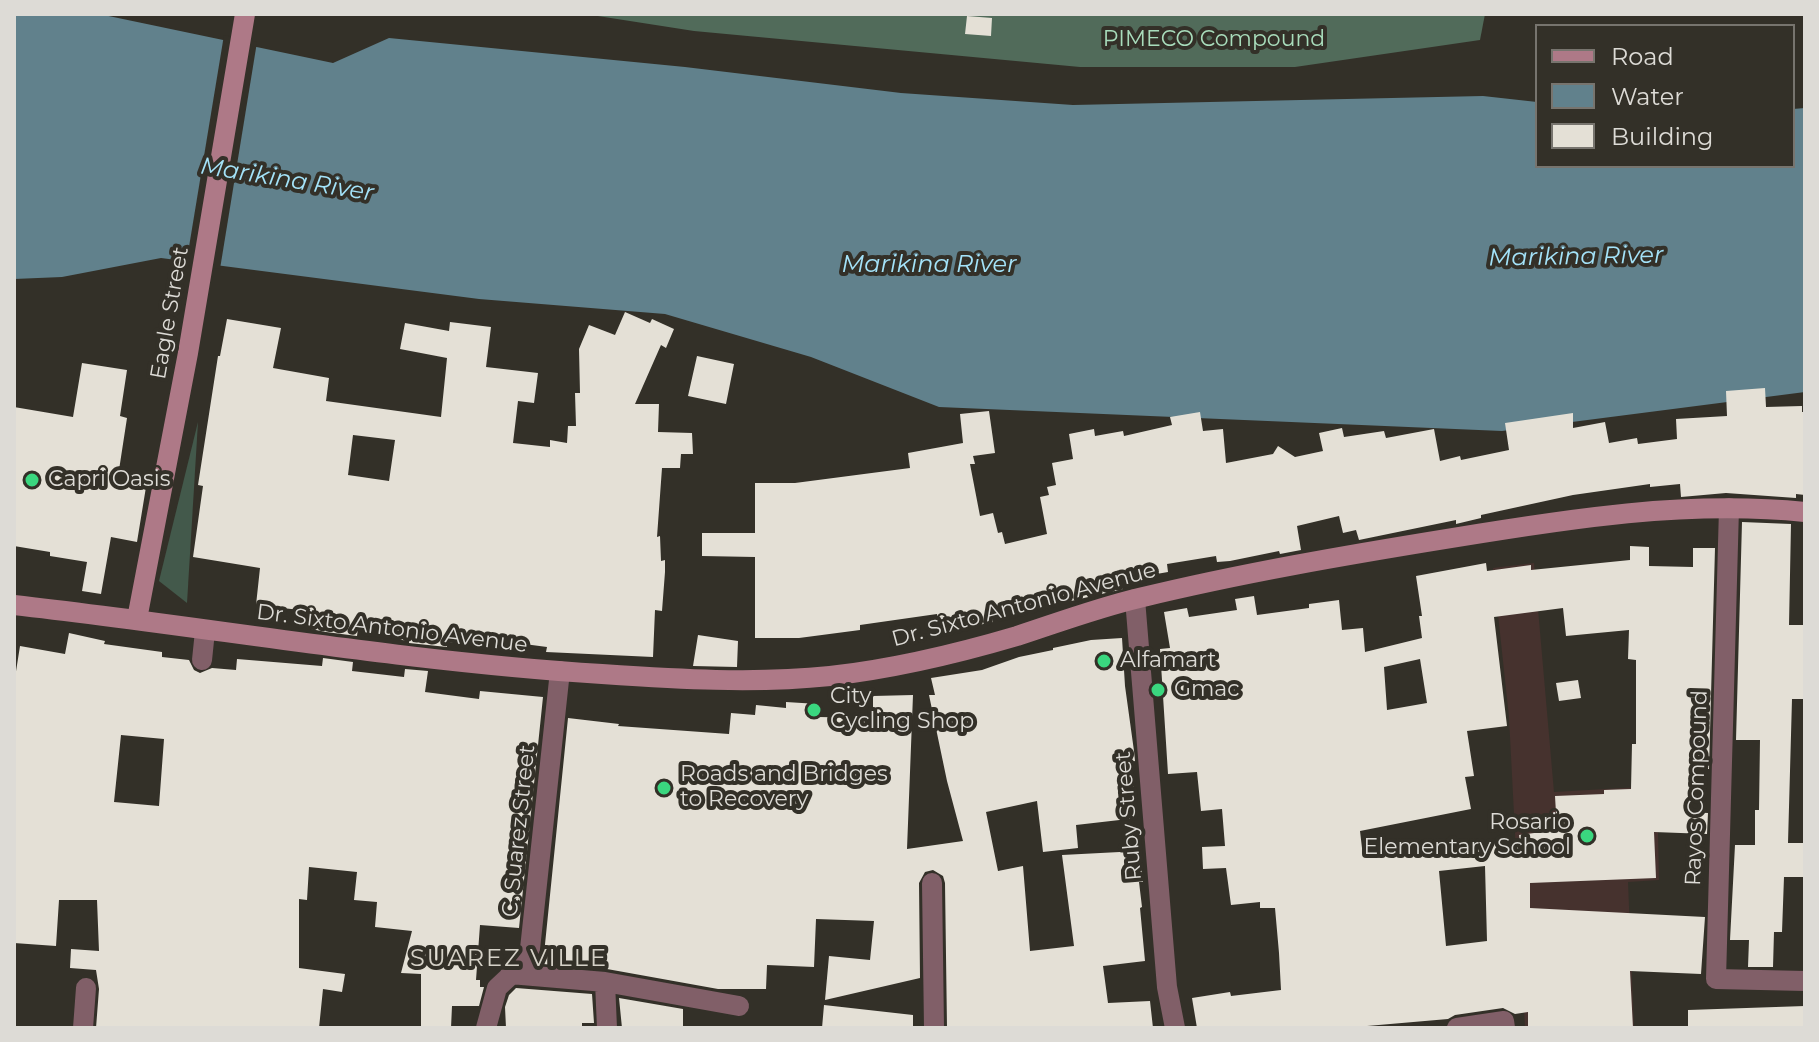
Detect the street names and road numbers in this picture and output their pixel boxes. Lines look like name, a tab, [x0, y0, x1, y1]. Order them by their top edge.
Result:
street label: Eagle Street	[145, 245, 195, 381]
street label: Dr. Sixto Antonio Avenue	[889, 557, 1159, 653]
street label: Dr. Sixto Antonio Avenue	[255, 599, 529, 659]
street label: Rayos Compound	[1680, 690, 1714, 886]
street label: C. Suarez Street	[497, 744, 541, 918]
street label: Ruby Street	[1110, 750, 1148, 882]

